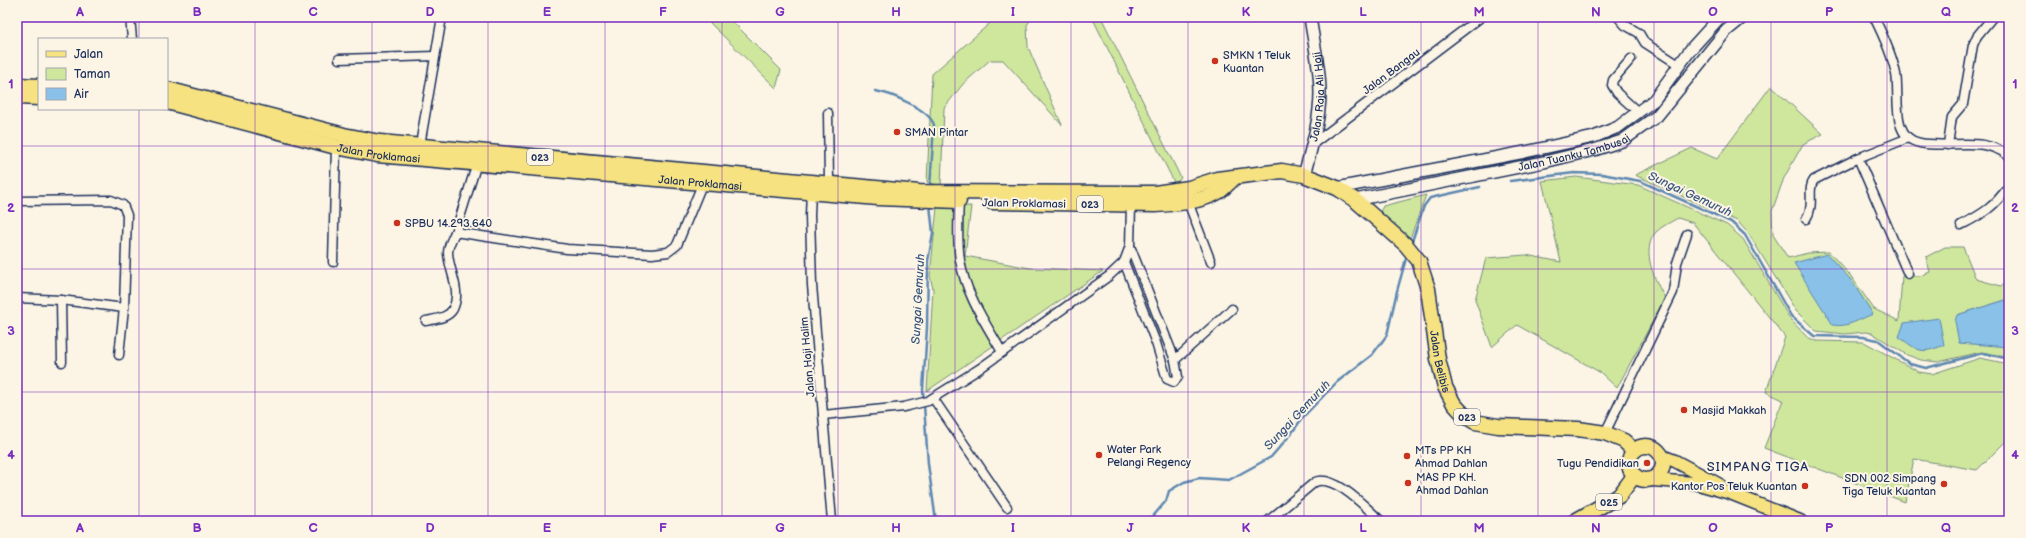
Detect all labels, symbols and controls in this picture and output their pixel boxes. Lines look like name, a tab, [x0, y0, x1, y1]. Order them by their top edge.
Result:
text: A	[75, 4, 84, 20]
text: B	[192, 4, 202, 20]
text: C	[308, 4, 318, 20]
text: D	[425, 4, 435, 20]
text: E	[543, 4, 552, 20]
text: F	[659, 4, 667, 20]
text: G	[775, 4, 785, 20]
text: H	[891, 4, 901, 20]
text: I	[1011, 4, 1015, 20]
text: J	[1126, 4, 1134, 20]
text: K	[1242, 4, 1251, 20]
text: L	[1359, 4, 1367, 20]
text: M	[1473, 4, 1485, 20]
text: N	[1591, 4, 1601, 20]
text: O	[1708, 4, 1718, 20]
text: P	[1825, 4, 1834, 20]
text: Q	[1941, 4, 1951, 20]
legend	[38, 38, 168, 110]
street label: Jalan Bangau	[1360, 46, 1422, 97]
text: Jalan	[74, 47, 103, 62]
place label: SMKN 1 Teluk Kuantan	[1223, 49, 1291, 75]
street label: Jalan Raja Ali Haji	[1307, 51, 1327, 143]
marker: SMKN 1 Teluk Kuantan	[1210, 56, 1220, 66]
text: Taman	[74, 67, 110, 82]
text: 1	[8, 76, 14, 92]
text: 1	[2012, 76, 2018, 92]
text: Air	[74, 87, 89, 102]
place label: SMAN Pintar	[905, 126, 969, 139]
marker: SMAN Pintar	[892, 127, 902, 137]
street label: Jalan Tuanku Tambusai	[1517, 131, 1633, 174]
street label: Jalan Proklamasi	[336, 141, 421, 166]
road number: 023	[527, 149, 553, 165]
water label: Sungai Gemuruh	[1646, 169, 1734, 221]
street label: Jalan Proklamasi	[658, 173, 742, 193]
street label: Jalan Proklamasi	[982, 196, 1066, 211]
road number: 023	[1077, 196, 1103, 212]
text: 2	[7, 200, 15, 216]
text: 2	[2011, 200, 2019, 216]
place label: SPBU 14.293.640	[405, 217, 492, 230]
marker: SPBU 14.293.640	[392, 218, 402, 228]
water label: Sungai Gemuruh	[909, 253, 928, 345]
street label: Jalan Haji Halim	[798, 316, 817, 398]
text: 3	[7, 323, 15, 339]
text: 3	[2011, 323, 2019, 339]
street label: Jalan Belibis	[1427, 330, 1453, 395]
water label: Sungai Gemuruh	[1261, 377, 1334, 454]
place label: Masjid Makkah	[1692, 404, 1766, 417]
marker: Masjid Makkah	[1679, 405, 1689, 415]
road number: 023	[1454, 409, 1480, 425]
place label: Water Park Pelangi Regency	[1107, 443, 1191, 469]
place label: MTs PP KH Ahmad Dahlan	[1415, 444, 1487, 470]
text: 4	[7, 447, 15, 463]
text: 4	[2011, 447, 2019, 463]
marker: Water Park Pelangi Regency	[1094, 450, 1104, 460]
marker: MTs PP KH Ahmad Dahlan	[1402, 451, 1412, 461]
place label: Tugu Pendidikan	[1557, 457, 1639, 470]
marker: Tugu Pendidikan	[1642, 458, 1652, 468]
district label: SIMPANG TIGA	[1707, 459, 1809, 475]
place label: MAS PP KH. Ahmad Dahlan	[1416, 471, 1488, 497]
place label: SDN 002 Simpang Tiga Teluk Kuantan	[1842, 472, 1936, 498]
marker: MAS PP KH. Ahmad Dahlan	[1403, 478, 1413, 488]
marker: SDN 002 Simpang Tiga Teluk Kuantan	[1939, 479, 1949, 489]
place label: Kantor Pos Teluk Kuantan	[1671, 480, 1797, 493]
marker: Kantor Pos Teluk Kuantan	[1800, 481, 1810, 491]
road number: 025	[1596, 494, 1622, 510]
text: A	[75, 520, 84, 536]
text: B	[192, 520, 202, 536]
text: C	[308, 520, 318, 536]
text: D	[425, 520, 435, 536]
text: E	[543, 520, 552, 536]
text: F	[659, 520, 667, 536]
text: G	[775, 520, 785, 536]
text: H	[891, 520, 901, 536]
text: I	[1011, 520, 1015, 536]
text: J	[1126, 520, 1134, 536]
text: K	[1242, 520, 1251, 536]
text: L	[1359, 520, 1367, 536]
text: M	[1473, 520, 1485, 536]
text: N	[1591, 520, 1601, 536]
text: O	[1708, 520, 1718, 536]
text: P	[1825, 520, 1834, 536]
text: Q	[1941, 520, 1951, 536]

